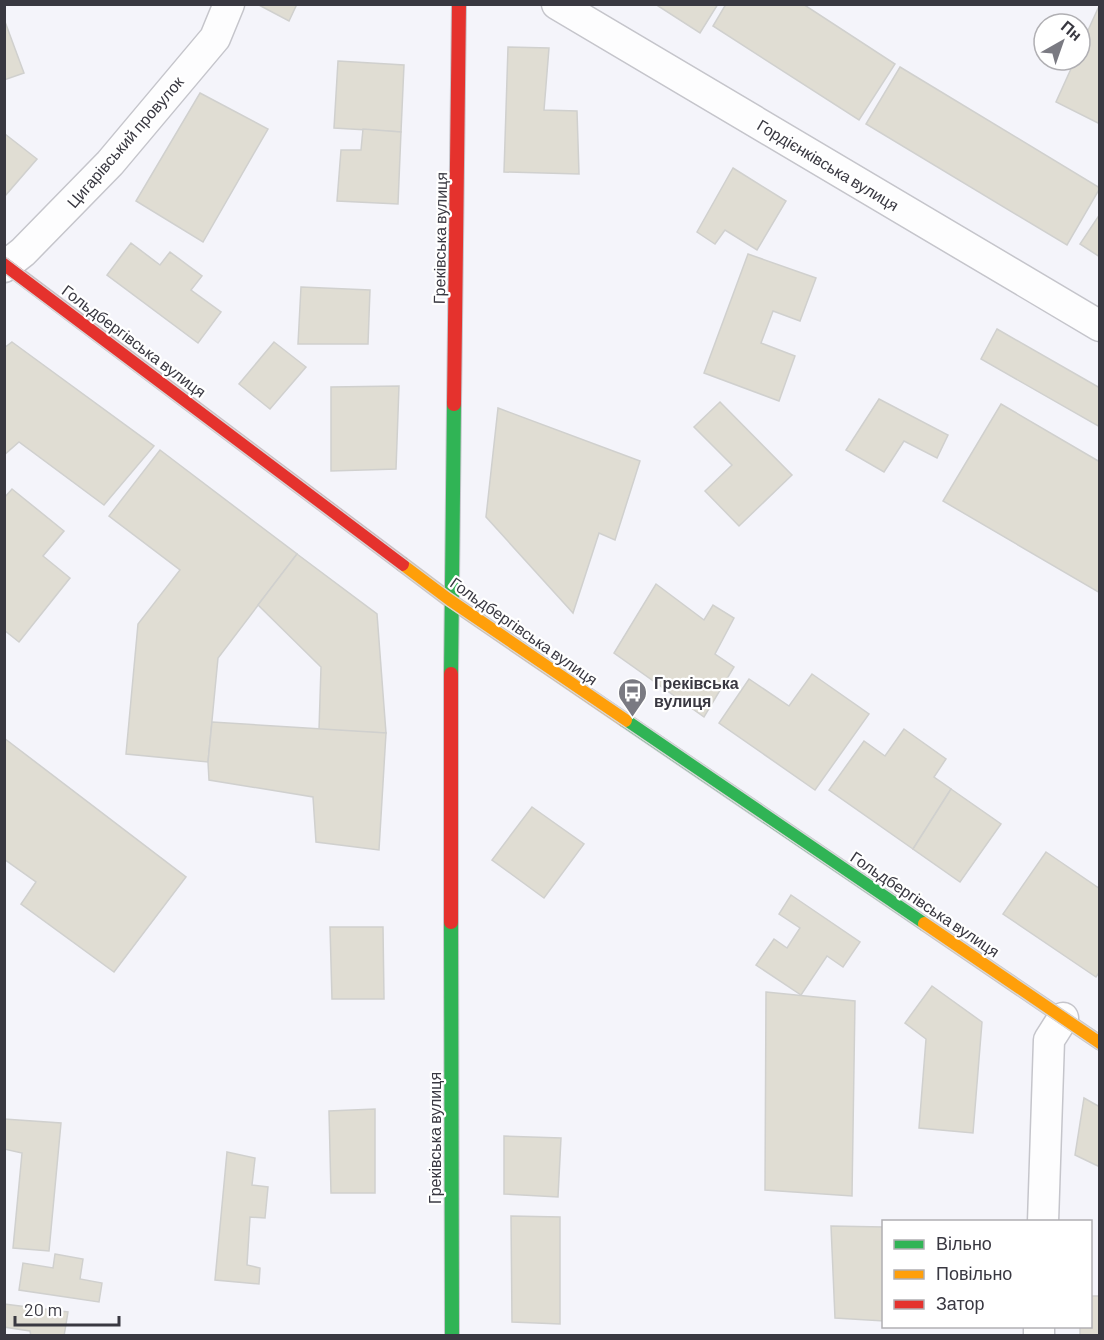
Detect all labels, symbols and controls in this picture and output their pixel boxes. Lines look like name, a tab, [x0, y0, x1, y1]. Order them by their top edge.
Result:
north arrow	[1032, 12, 1092, 72]
text: Пн	[1058, 16, 1086, 44]
street label: Цигарівський провулок	[62, 71, 188, 211]
street label: Гордієнківська вулиця	[754, 115, 902, 214]
street label: Греківська вулиця	[429, 172, 450, 304]
street label: Гольдбергівська вулиця	[59, 280, 210, 401]
street label: Гольдбергівська вулиця	[447, 573, 602, 689]
place label: Греківська вулиця	[654, 673, 739, 710]
bus stop icon: Греківська вулиця	[617, 676, 649, 718]
street label: Гольдбергівська вулиця	[847, 847, 1003, 960]
street label: Греківська вулиця	[425, 1072, 444, 1204]
legend	[882, 1220, 1092, 1328]
text: Вільно	[936, 1232, 992, 1254]
text: Повільно	[936, 1262, 1012, 1284]
scale bar	[15, 1289, 118, 1327]
text: Затор	[936, 1292, 985, 1314]
text: 20 m	[24, 1298, 62, 1320]

